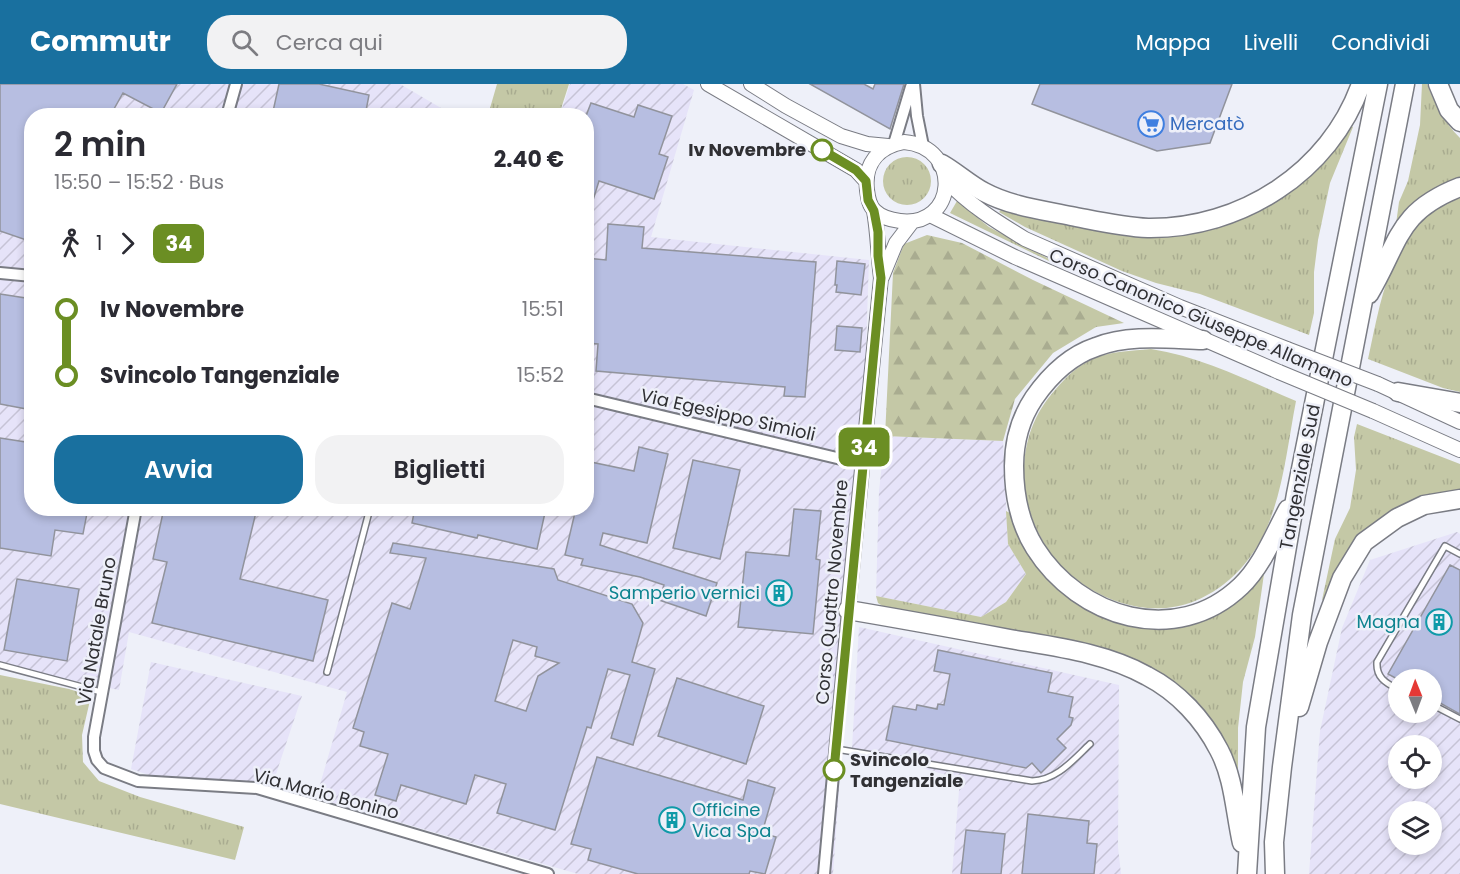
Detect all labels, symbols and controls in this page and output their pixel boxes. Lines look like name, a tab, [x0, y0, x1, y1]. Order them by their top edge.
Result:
search box	[207, 15, 627, 69]
text: Commutr	[30, 22, 171, 61]
icon: search	[228, 26, 261, 59]
text: Cerca qui	[276, 27, 383, 58]
text: Mappa	[1136, 28, 1211, 57]
text: Livelli	[1244, 28, 1298, 57]
text: Condividi	[1331, 28, 1430, 57]
supermarket icon: Mercatò	[1136, 109, 1166, 139]
place label: Mercatò	[1170, 111, 1245, 136]
text: 2 min	[54, 121, 146, 168]
place label: Iv Novembre	[688, 137, 806, 162]
marker: Iv Novembre	[811, 139, 833, 161]
text: 2.40 €	[494, 144, 564, 175]
text: 15:50 – 15:52 · Bus	[54, 168, 224, 196]
icon: walk	[54, 227, 87, 260]
icon: forward	[111, 227, 144, 260]
text: 1	[96, 229, 102, 257]
text: 34	[165, 229, 192, 258]
street label: Corso Canonico Giuseppe Allamano	[1045, 242, 1357, 393]
text: Iv Novembre	[100, 294, 244, 325]
text: 15:51	[522, 295, 564, 323]
text: Svincolo Tangenziale	[100, 360, 340, 391]
text: 15:52	[517, 361, 564, 389]
street label: Via Egesippo Simioli	[638, 382, 818, 447]
street label: Tangenziale Sud	[1273, 402, 1326, 552]
line badge: 34	[837, 428, 891, 466]
text: 34	[851, 433, 877, 462]
button: Avvia	[54, 435, 303, 504]
button: Biglietti	[315, 435, 564, 504]
street label: Corso Quattro Novembre	[809, 478, 854, 706]
street label: Via Natale Bruno	[71, 555, 122, 707]
building icon: Samperio vernici	[764, 578, 794, 608]
place label: Samperio vernici	[609, 580, 760, 605]
building icon: Magna	[1424, 607, 1454, 637]
place label: Magna	[1356, 609, 1420, 634]
north arrow	[1388, 669, 1442, 723]
map controls	[1388, 669, 1442, 855]
button: locate	[1388, 735, 1442, 789]
place label: Svincolo Tangenziale	[850, 747, 963, 793]
marker: Svincolo Tangenziale	[823, 759, 845, 781]
street label: Via Mario Bonino	[250, 762, 402, 825]
place label: Officine Vica Spa	[692, 797, 771, 843]
button: layers	[1388, 801, 1442, 855]
building icon: Officine Vica Spa	[657, 805, 687, 835]

